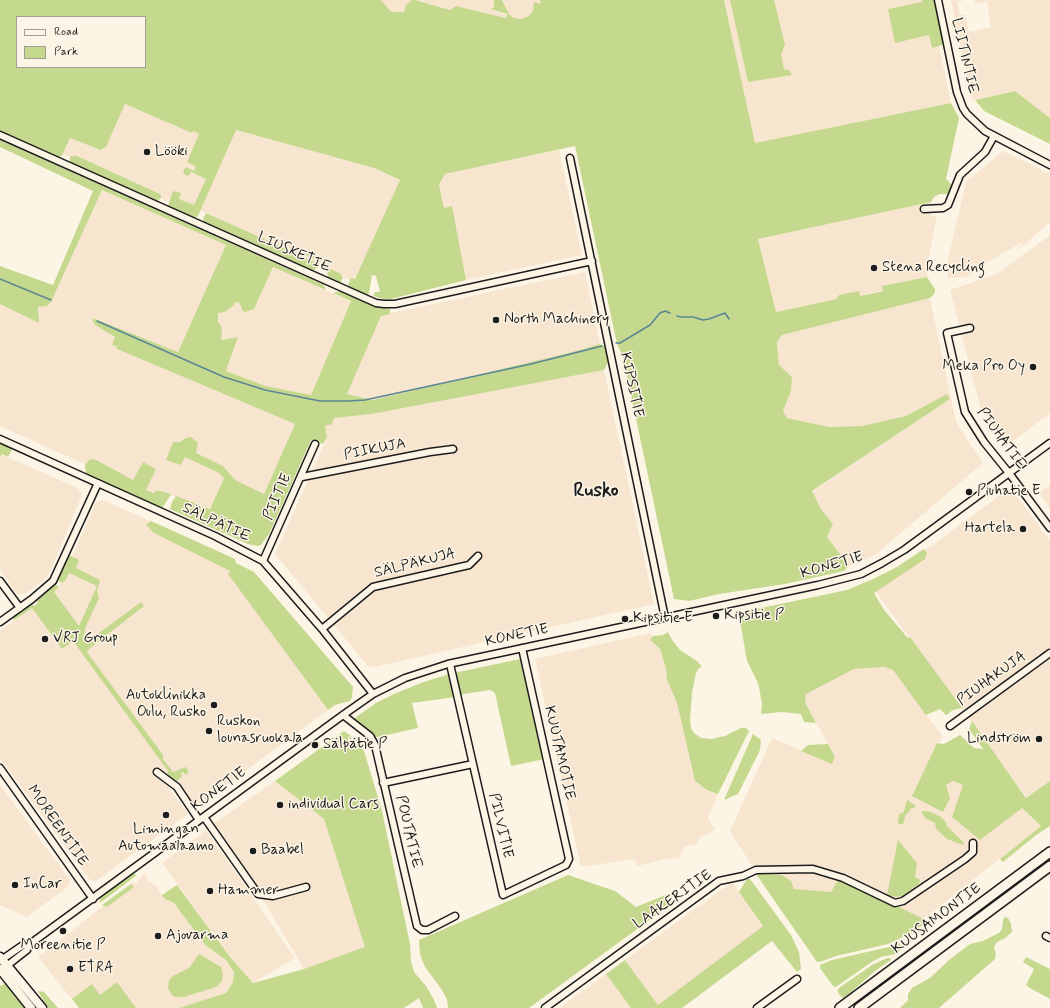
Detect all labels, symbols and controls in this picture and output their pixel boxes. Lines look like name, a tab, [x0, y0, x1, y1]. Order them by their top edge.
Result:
legend	[16, 16, 146, 68]
street label: LIITINTIE	[947, 16, 981, 96]
text: Road	[54, 24, 78, 40]
text: Park	[54, 44, 78, 60]
place label: Lööki	[155, 143, 188, 161]
marker: Lööki	[142, 147, 152, 157]
street label: LIUSKETIE	[254, 229, 334, 277]
place label: Stena Recycling	[882, 259, 985, 277]
marker: Stena Recycling	[869, 263, 879, 273]
place label: North Machinery	[504, 311, 609, 329]
marker: North Machinery	[491, 315, 501, 325]
street label: KIPSITIE	[615, 351, 647, 419]
place label: Meka Pro Oy	[942, 358, 1025, 376]
marker: Meka Pro Oy	[1028, 362, 1038, 372]
street label: PIUHATIE	[972, 404, 1030, 474]
street label: PIIKUJA	[342, 435, 408, 465]
street label: PIITIE	[260, 471, 296, 523]
district label: Rusko	[573, 481, 619, 503]
place label: Piuhatie E	[977, 483, 1040, 501]
marker: Piuhatie E	[964, 487, 974, 497]
street label: SÄLPÄTIE	[179, 499, 253, 547]
place label: Hartela	[965, 520, 1015, 538]
marker: Hartela	[1018, 524, 1028, 534]
street label: SÄLPÄKUJA	[373, 545, 457, 583]
street label: KONETIE	[799, 549, 865, 583]
place label: Kipsitie P	[724, 607, 784, 625]
place label: Kipsitie E	[633, 610, 693, 628]
marker: Kipsitie P	[711, 611, 721, 621]
marker: Kipsitie E	[620, 614, 630, 624]
street label: KONETIE	[484, 621, 550, 651]
place label: VRJ Group	[53, 630, 118, 648]
marker: VRJ Group	[40, 634, 50, 644]
street label: PIUHAKUJA	[954, 648, 1030, 710]
place label: Autoklinikka Oulu, Rusko	[126, 687, 206, 722]
marker: Autoklinikka Oulu, Rusko	[209, 700, 219, 710]
street label: KUUTAMOTIE	[539, 704, 579, 802]
place label: Ruskon lounasruokala	[217, 713, 303, 748]
marker: Ruskon lounasruokala	[204, 726, 214, 736]
place label: Lindström	[967, 730, 1031, 748]
marker: Lindström	[1034, 734, 1044, 744]
place label: Sälpätie P	[323, 736, 387, 754]
marker: Sälpätie P	[310, 740, 320, 750]
street label: KONETIE	[188, 764, 250, 816]
street label: MOREENITIE	[23, 782, 91, 870]
street label: PILVITIE	[484, 792, 516, 860]
street label: POUTATIE	[391, 794, 425, 870]
place label: individual Cars	[288, 796, 379, 814]
marker: individual Cars	[275, 800, 285, 810]
marker: Limingan Automaalaamo	[161, 810, 171, 820]
place label: Limingan Automaalaamo	[118, 821, 214, 856]
place label: Baabel	[261, 842, 304, 860]
marker: Baabel	[248, 846, 258, 856]
street label: LAAKERITIE	[630, 866, 716, 934]
place label: InCar	[23, 876, 62, 894]
marker: InCar	[10, 880, 20, 890]
street label: KUUSAMONTIE	[889, 880, 985, 958]
place label: Hammer	[218, 882, 279, 900]
marker: Hammer	[205, 886, 215, 896]
marker: Moreenitie P	[58, 926, 68, 936]
place label: Ajovarma	[166, 927, 228, 945]
marker: Ajovarma	[153, 931, 163, 941]
place label: Moreenitie P	[21, 937, 105, 955]
place label: ETRA	[78, 960, 113, 978]
marker: ETRA	[65, 964, 75, 974]

